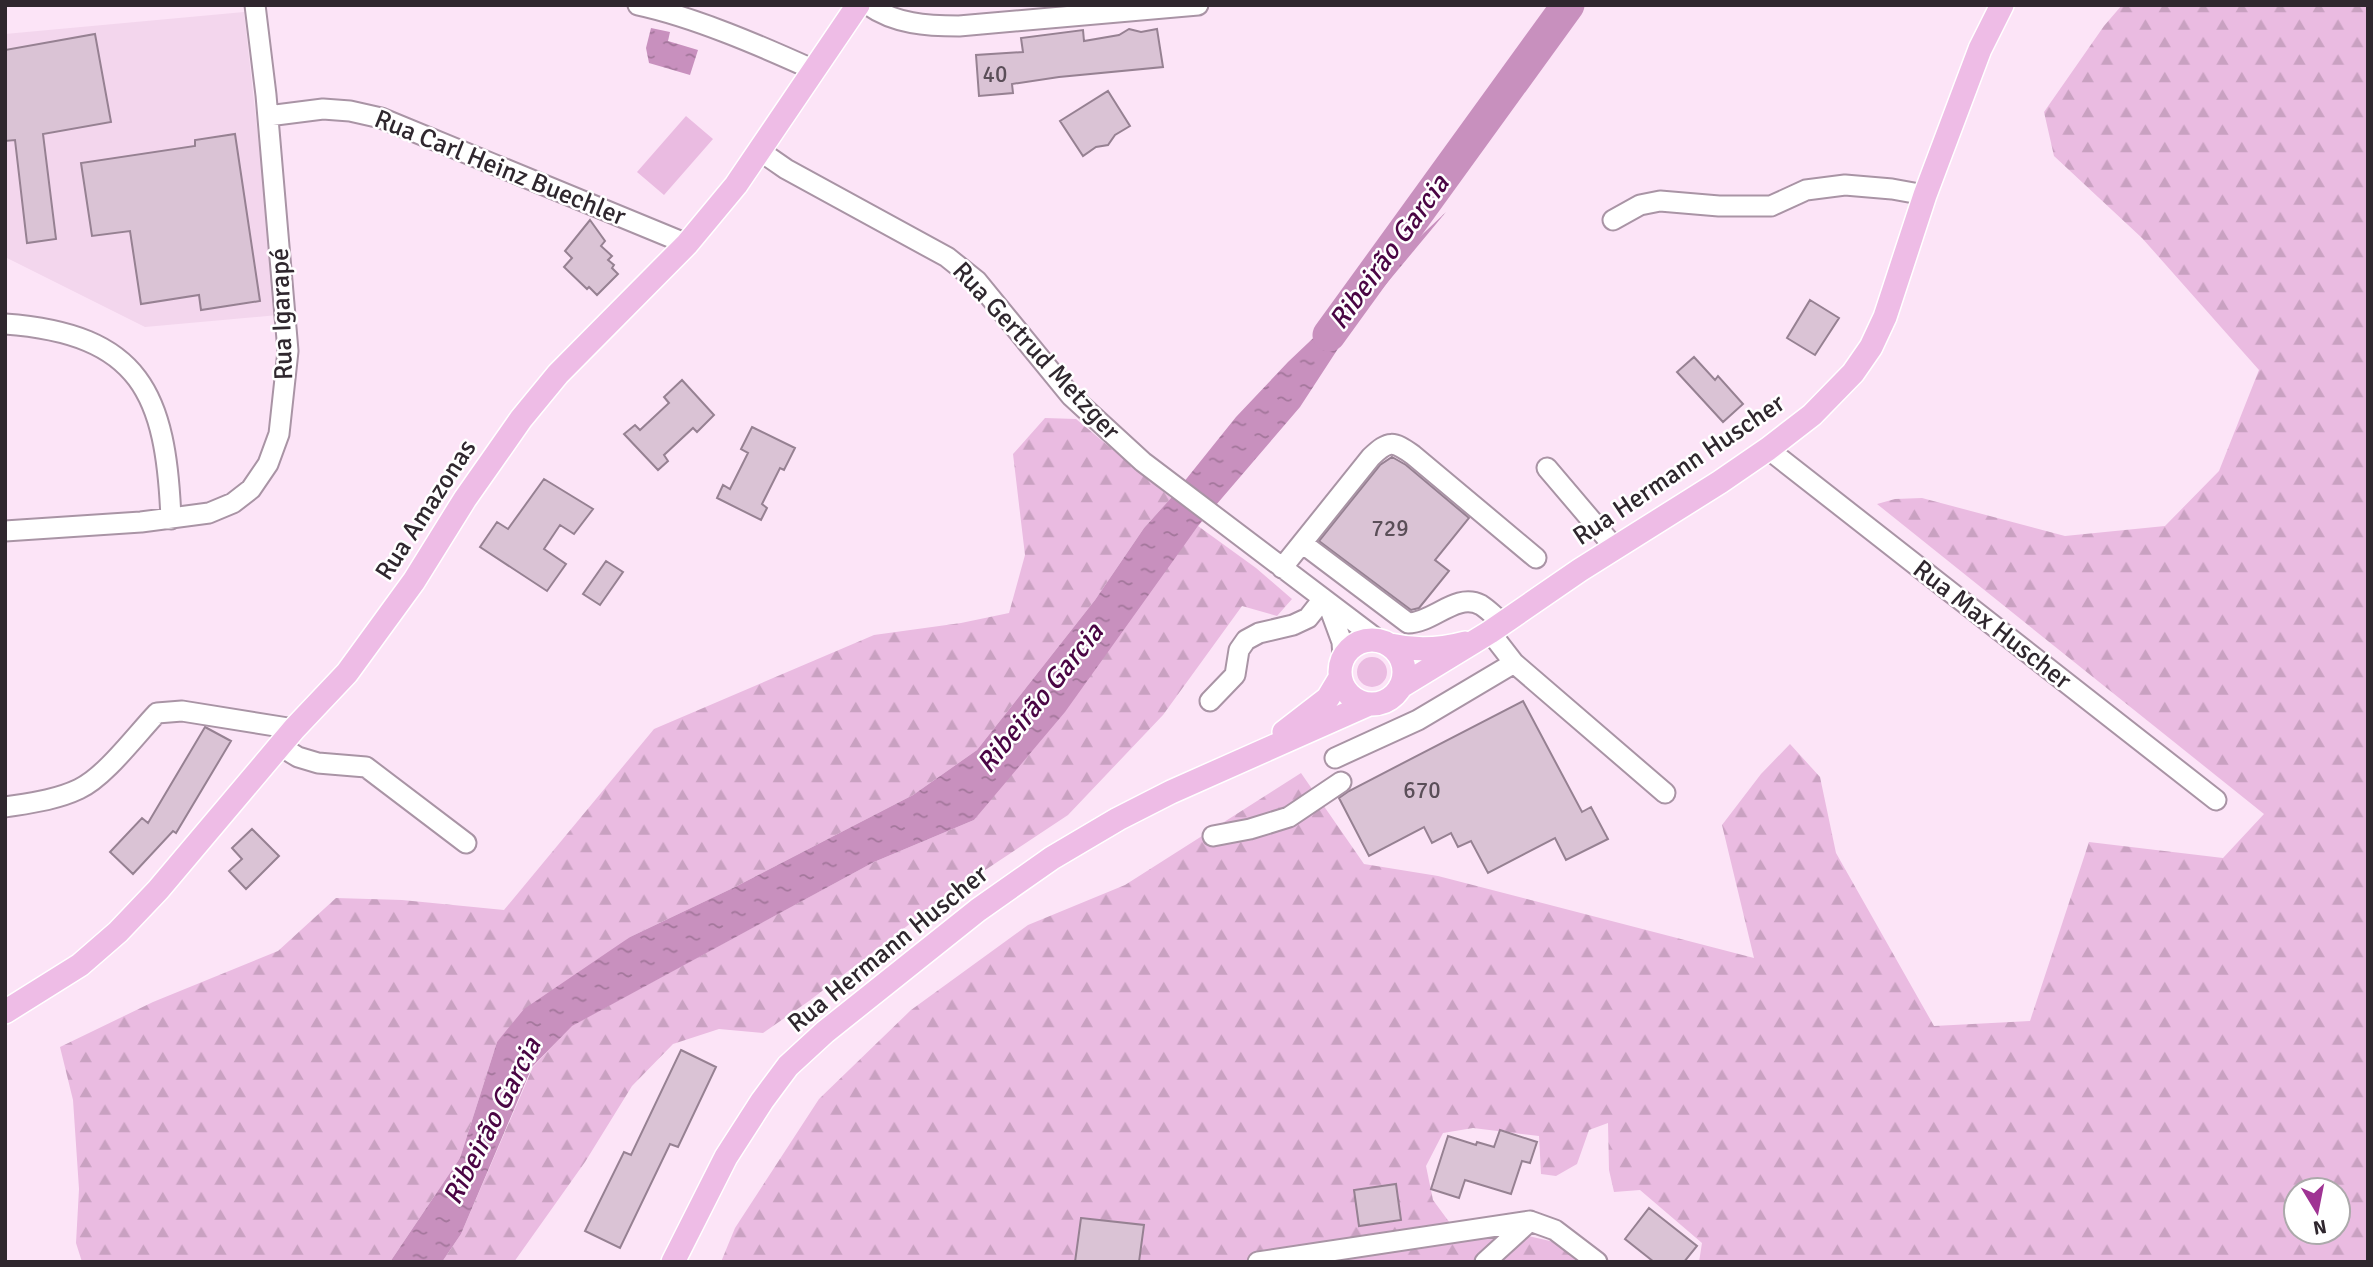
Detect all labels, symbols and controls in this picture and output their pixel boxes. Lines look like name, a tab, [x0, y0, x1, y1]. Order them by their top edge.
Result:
house number: 40	[983, 60, 1007, 89]
street label: Rua Carl Heinz Buechler	[370, 103, 631, 233]
water label: Ribeirão Garcia	[1321, 167, 1457, 336]
street label: Rua Igarapé	[264, 247, 300, 381]
street label: Rua Gertrud Metzger	[945, 255, 1127, 447]
street label: Rua Hermann Huscher	[1567, 387, 1791, 553]
street label: Rua Amazonas	[369, 434, 483, 586]
house number: 729	[1371, 514, 1409, 543]
street label: Rua Max Huscher	[1906, 553, 2078, 697]
water label: Ribeirão Garcia	[969, 616, 1111, 780]
house number: 670	[1403, 776, 1441, 805]
street label: Rua Hermann Huscher	[781, 858, 995, 1040]
water label: Ribeirão Garcia	[435, 1031, 549, 1210]
north arrow	[2282, 1176, 2352, 1246]
text: N	[2311, 1214, 2328, 1240]

